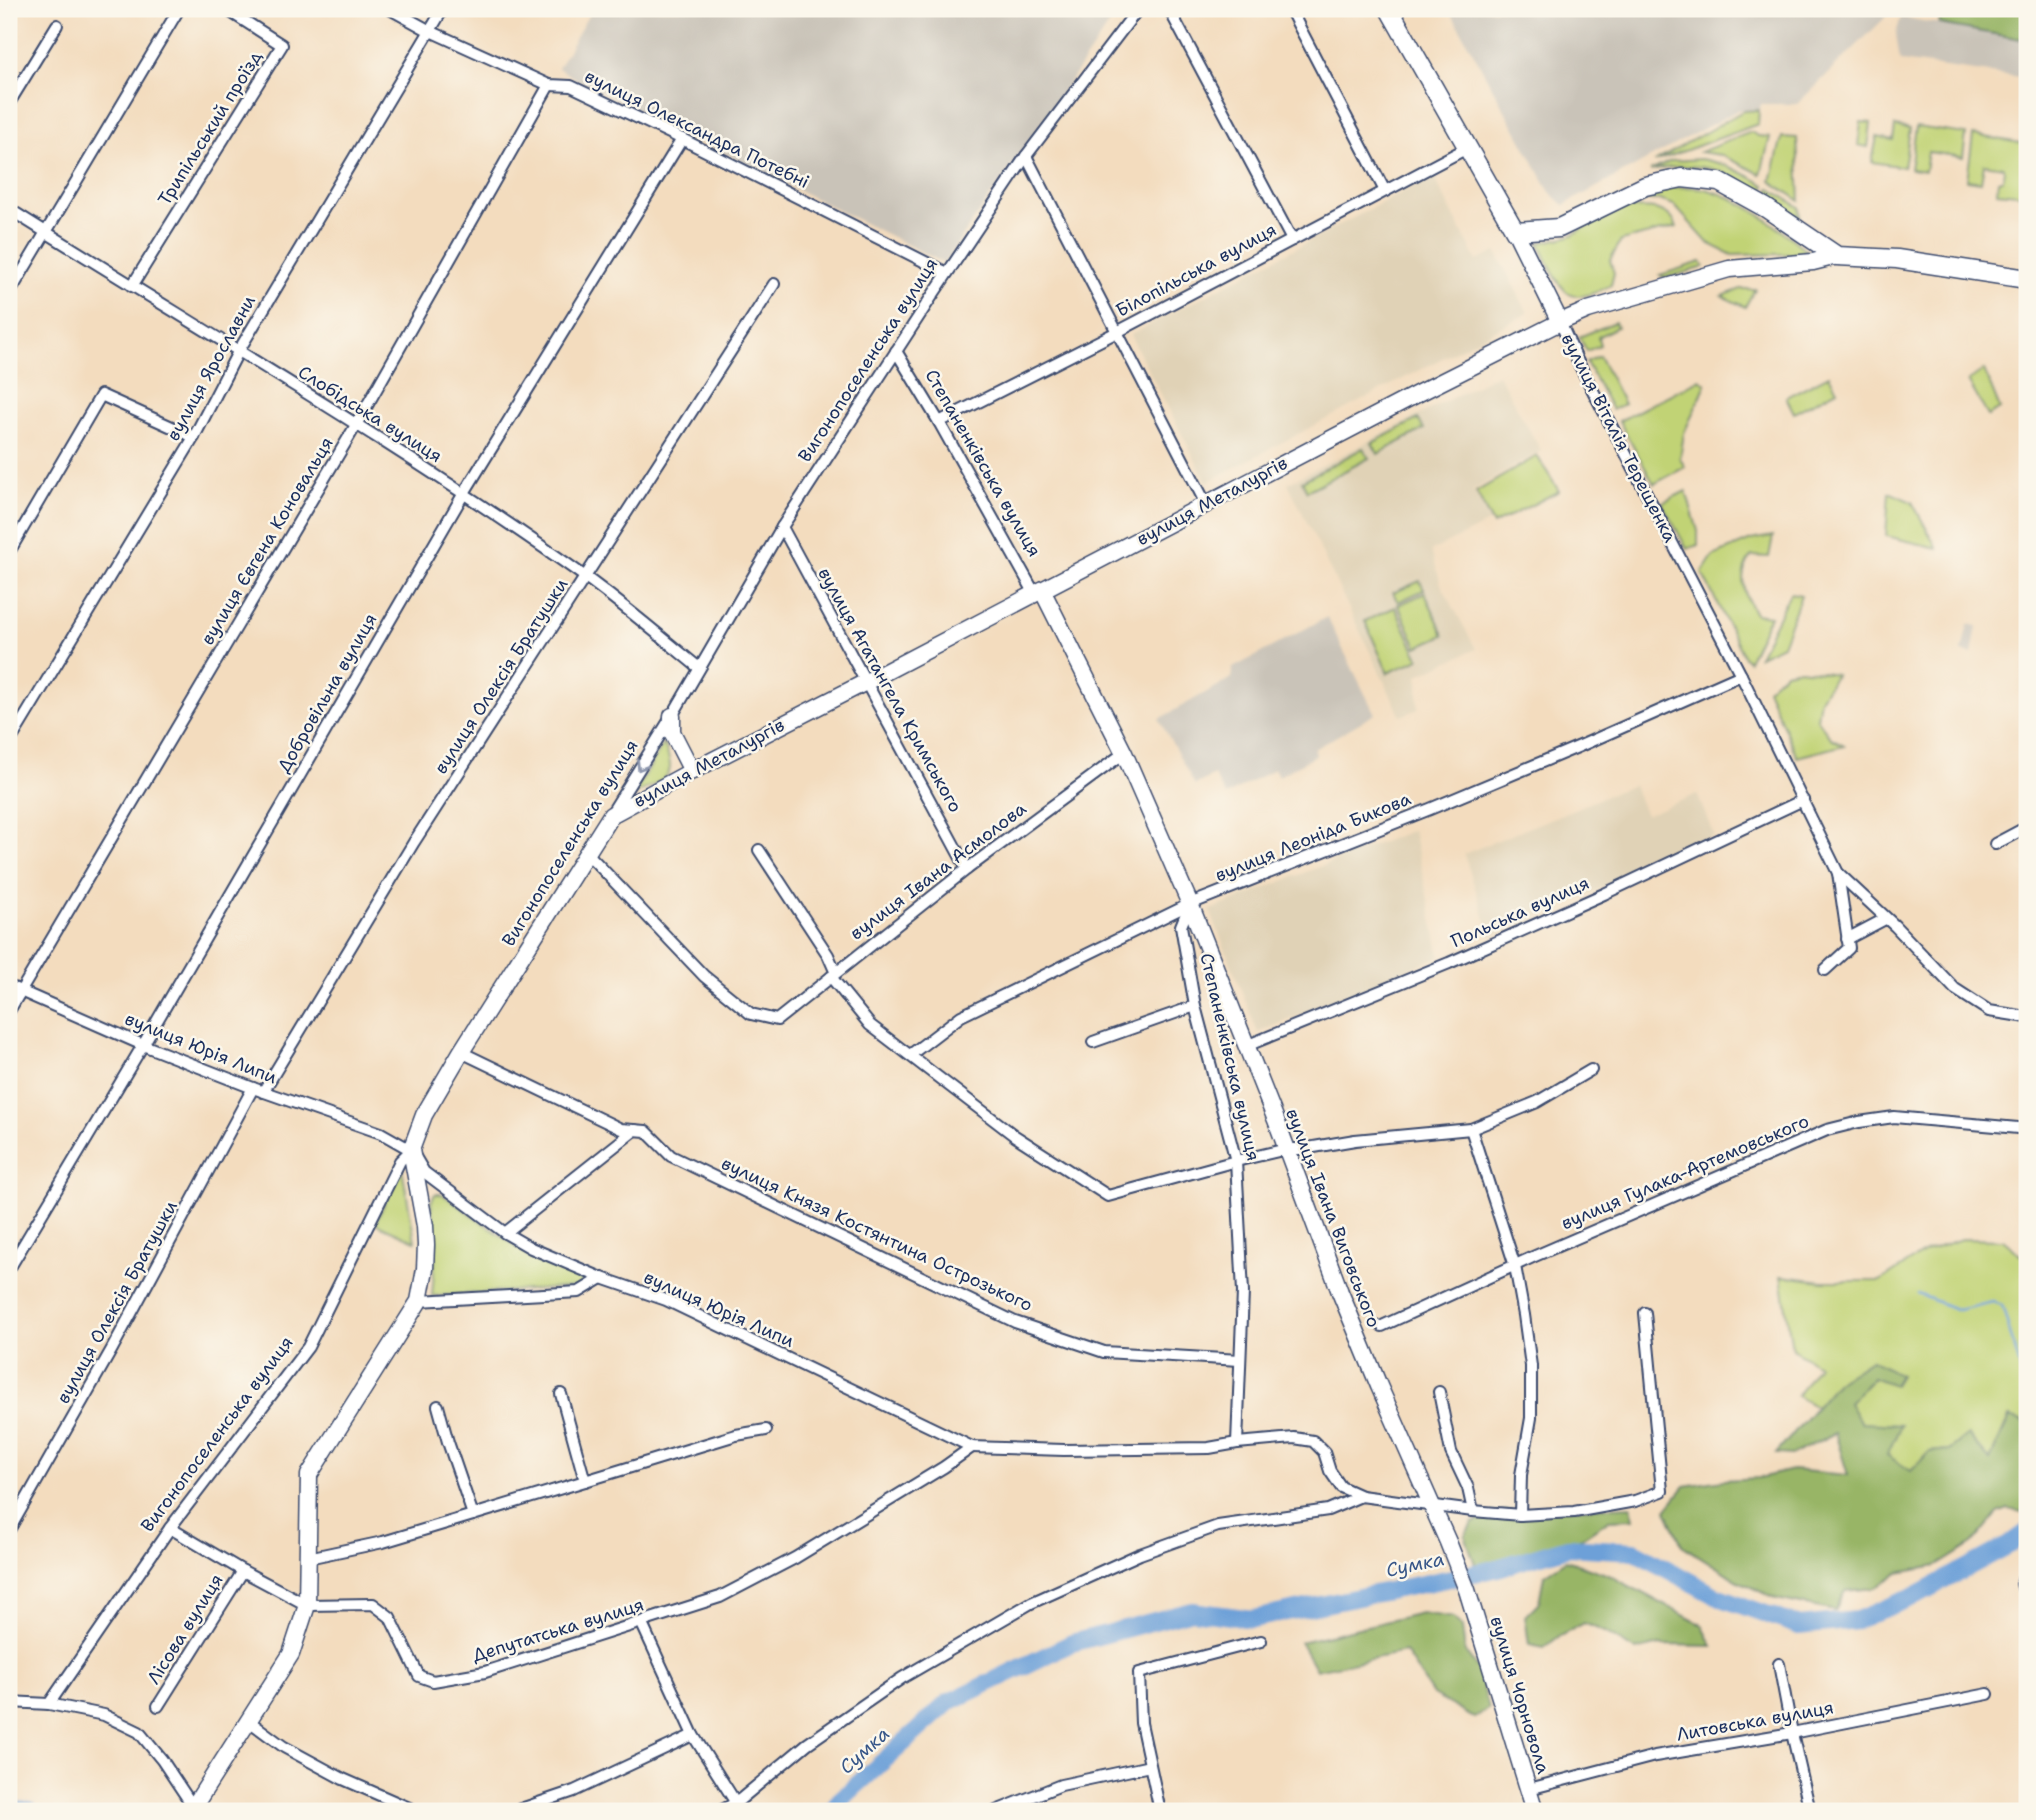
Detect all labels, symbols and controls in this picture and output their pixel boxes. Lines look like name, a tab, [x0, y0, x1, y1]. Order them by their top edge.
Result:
street label: Трипільський проїзд	[153, 46, 268, 210]
street label: вулиця Олександра Потебні	[581, 64, 813, 194]
street label: Білопільська вулиця	[1111, 217, 1281, 323]
street label: Вигонопоселенська вулиця	[793, 253, 943, 467]
street label: вулиця Ярославни	[161, 291, 261, 445]
street label: вулиця Віталія Терещенка	[1556, 329, 1682, 547]
street label: Слобідська вулиця	[293, 360, 447, 468]
street label: Степаненківська вулиця	[919, 365, 1047, 561]
street label: вулиця Євгена Коновальця	[195, 433, 339, 649]
street label: вулиця Металургів	[1132, 451, 1292, 551]
street label: вулиця Агатангела Кримського	[812, 563, 968, 817]
street label: вулиця Олексія Братушки	[429, 573, 573, 778]
street label: Добровільна вулиця	[272, 609, 382, 777]
street label: вулиця Металургів	[629, 713, 789, 813]
street label: Вигонопоселенська вулиця	[496, 735, 644, 951]
one-way arrow	[637, 758, 650, 771]
street label: вулиця Леоніда Бикова	[1212, 787, 1414, 887]
street label: вулиця Івана Асмолова	[845, 797, 1031, 945]
street label: Польська вулиця	[1447, 871, 1593, 953]
street label: Степаненківська вулиця	[1194, 951, 1266, 1163]
street label: вулиця Юрія Липи	[121, 1006, 281, 1090]
street label: вулиця Івана Виговського	[1280, 1105, 1386, 1331]
street label: вулиця Гулака-Артемовського	[1557, 1109, 1813, 1235]
street label: вулиця Князя Костянтина Острозького	[717, 1151, 1037, 1317]
street label: вулиця Олексія Братушки	[51, 1196, 183, 1408]
street label: вулиця Юрія Липи	[640, 1265, 798, 1353]
street label: Вигонопоселенська вулиця	[135, 1331, 299, 1537]
water label: Сумка	[1384, 1546, 1447, 1583]
street label: Лісова вулиця	[142, 1569, 228, 1689]
street label: Депутатська вулиця	[469, 1592, 647, 1668]
street label: вулиця Чорновола	[1485, 1613, 1555, 1777]
street label: Литовська вулиця	[1675, 1695, 1835, 1747]
water label: Сумка	[834, 1721, 895, 1779]

